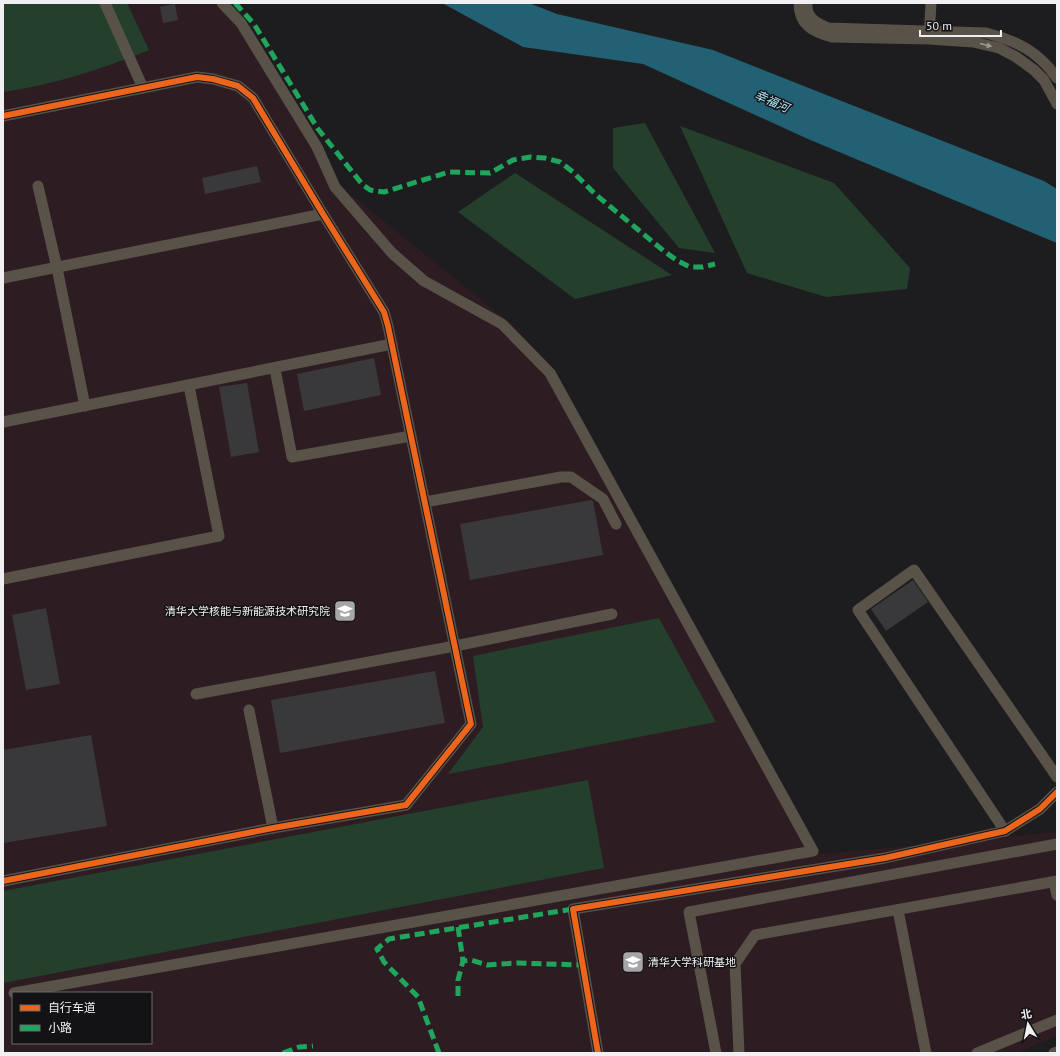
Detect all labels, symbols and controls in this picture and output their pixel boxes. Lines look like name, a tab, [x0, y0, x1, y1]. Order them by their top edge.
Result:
scale bar	[920, 12, 1001, 38]
text: 50 m	[926, 18, 952, 33]
one-way arrow	[980, 42, 992, 48]
water label: 幸福河	[752, 87, 793, 116]
school or university icon: 清华大学核能与新能源技术研究院	[332, 598, 358, 624]
place label: 清华大学核能与新能源技术研究院	[165, 604, 330, 618]
school or university icon: 清华大学科研基地	[620, 949, 646, 975]
place label: 清华大学科研基地	[648, 955, 736, 969]
legend	[12, 992, 152, 1044]
text: 自行车道	[48, 1000, 96, 1015]
north arrow	[1008, 1004, 1048, 1044]
text: 北	[1020, 1006, 1033, 1022]
text: 小路	[48, 1020, 72, 1035]

